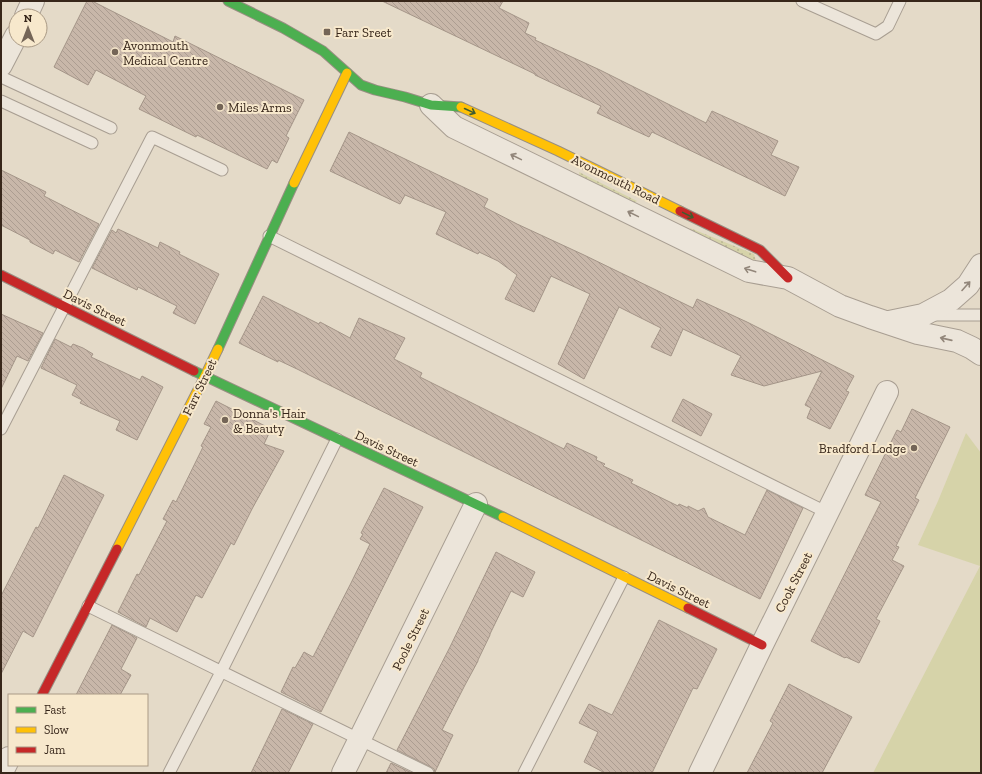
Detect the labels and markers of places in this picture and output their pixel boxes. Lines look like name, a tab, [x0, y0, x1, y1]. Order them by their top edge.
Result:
place label: Farr Sreet	[335, 25, 392, 40]
marker: Farr Sreet	[322, 27, 332, 37]
place label: Avonmouth Medical Centre	[123, 38, 208, 68]
marker: Avonmouth Medical Centre	[110, 47, 120, 57]
place label: Miles Arms	[228, 100, 292, 115]
marker: Miles Arms	[215, 102, 225, 112]
place label: Donna's Hair & Beauty	[233, 406, 306, 436]
marker: Donna's Hair & Beauty	[220, 415, 230, 425]
place label: Bradford Lodge	[819, 441, 906, 456]
marker: Bradford Lodge	[909, 443, 919, 453]

